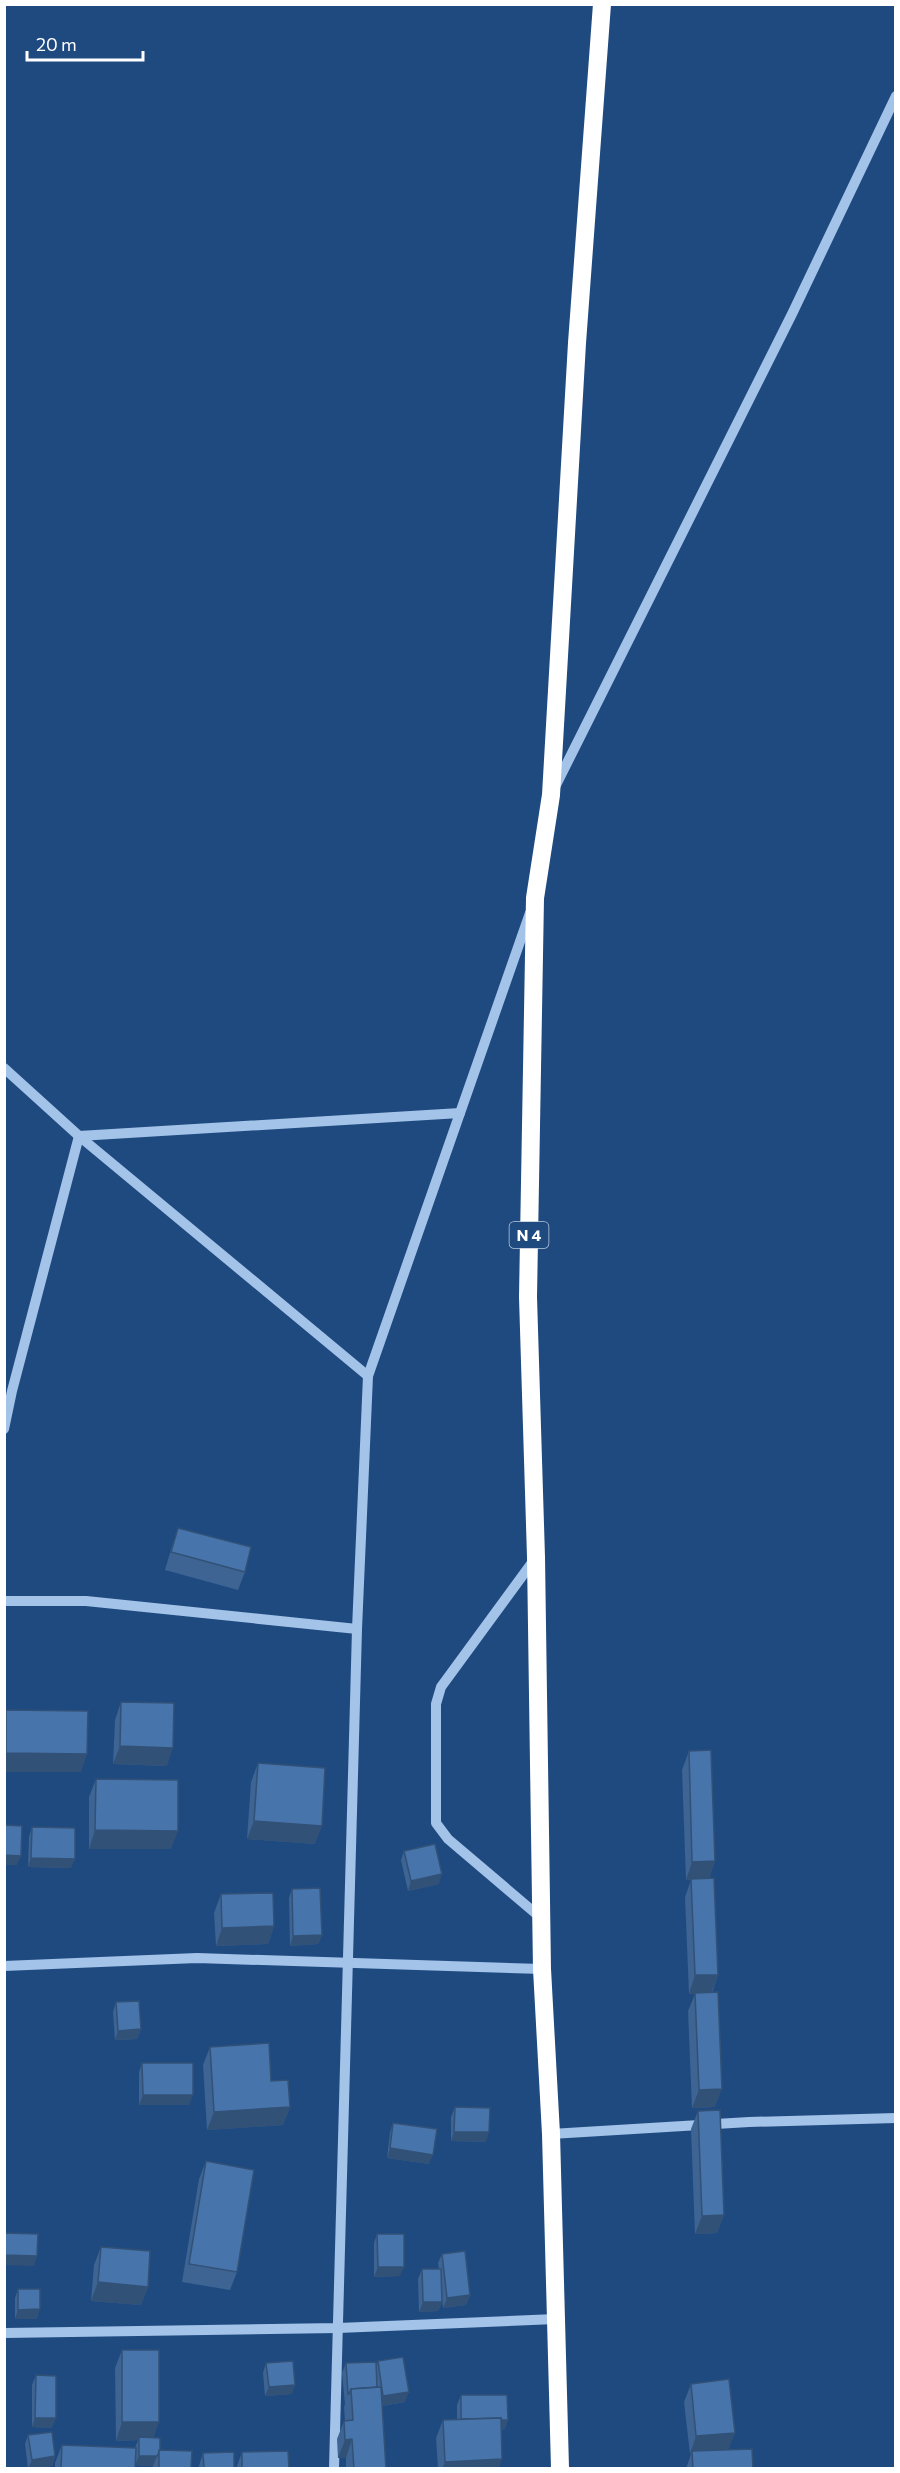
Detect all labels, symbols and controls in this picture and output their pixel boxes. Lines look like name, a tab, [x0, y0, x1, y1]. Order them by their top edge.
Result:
scale bar	[27, 24, 142, 62]
text: 20 m	[36, 33, 77, 55]
road number: N 4	[510, 1222, 548, 1248]

